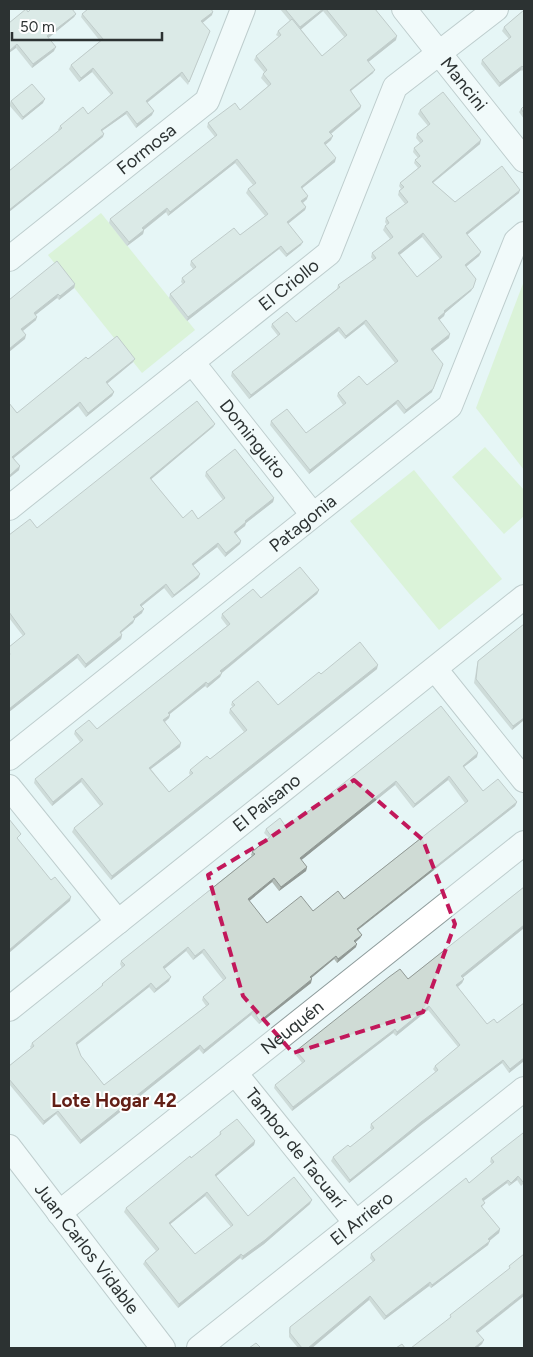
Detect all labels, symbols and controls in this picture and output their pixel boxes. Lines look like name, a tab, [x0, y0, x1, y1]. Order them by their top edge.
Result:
scale bar	[12, 10, 162, 42]
text: 50 m	[20, 18, 55, 36]
street label: Mancini	[436, 53, 492, 116]
street label: Formosa	[113, 119, 181, 180]
street label: El Criollo	[254, 254, 324, 316]
street label: Dominguito	[215, 395, 291, 483]
street label: Patagonia	[265, 490, 341, 557]
street label: El Paisano	[228, 769, 305, 837]
street label: Neuquén	[256, 996, 328, 1059]
street label: Tambor de Tacuarí	[241, 1084, 351, 1212]
district label: Lote Hogar 42	[51, 1089, 177, 1112]
street label: Juan Carlos Vidable	[30, 1179, 144, 1319]
street label: El Arriero	[326, 1187, 397, 1250]

